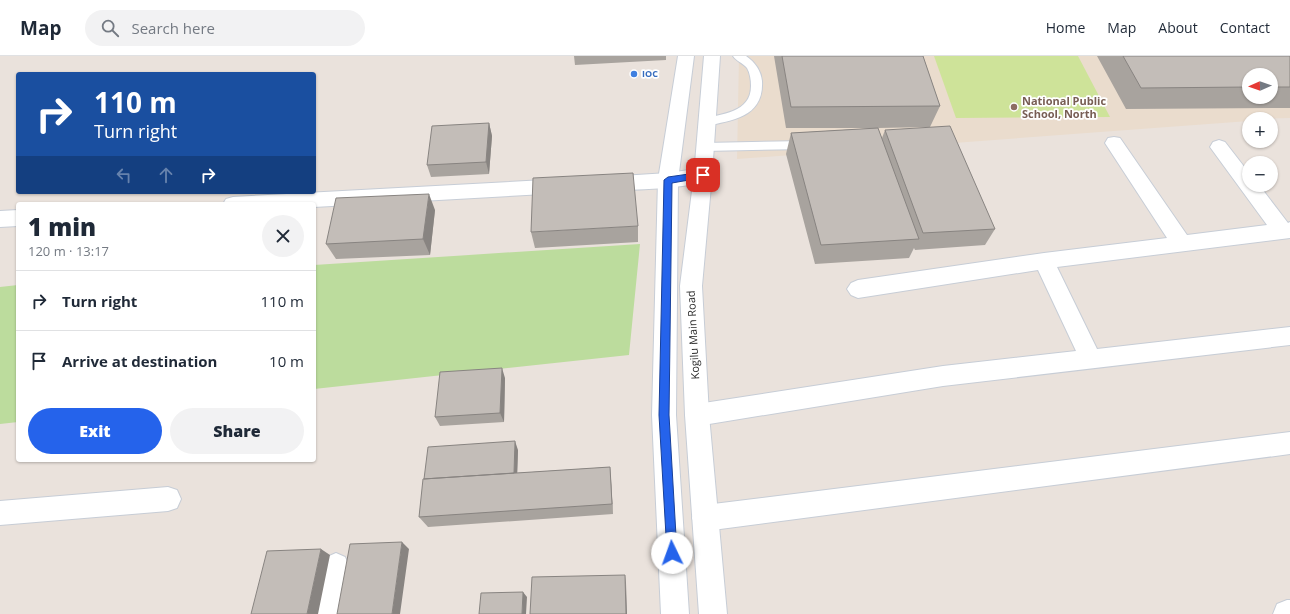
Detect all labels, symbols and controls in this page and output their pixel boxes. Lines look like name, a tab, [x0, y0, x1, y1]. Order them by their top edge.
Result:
search box	[85, 10, 365, 46]
text: Map	[20, 15, 61, 41]
icon: search	[99, 17, 121, 39]
text: Search here	[131, 18, 215, 38]
text: Home	[1046, 18, 1085, 37]
text: Map	[1107, 18, 1136, 37]
text: About	[1158, 18, 1198, 37]
text: Contact	[1220, 18, 1270, 37]
place label: IOC	[642, 67, 658, 80]
north arrow	[1242, 68, 1278, 104]
map controls	[1242, 68, 1278, 192]
marker: IOC	[629, 69, 639, 79]
text: 110 m	[94, 83, 177, 121]
icon: right	[28, 88, 80, 140]
place label: National Public School, North	[1022, 93, 1106, 121]
marker: National Public School, North	[1009, 102, 1019, 112]
button: +	[1242, 112, 1278, 148]
text: Turn right	[94, 119, 177, 143]
button: −	[1242, 156, 1278, 192]
pin	[686, 158, 720, 192]
icon: left	[113, 164, 135, 186]
icon: ahead	[155, 164, 177, 186]
icon: right	[197, 164, 219, 186]
icon: arrive	[692, 164, 714, 186]
text: 1 min	[28, 210, 96, 243]
button: close	[262, 215, 304, 257]
text: 120 m · 13:17	[28, 242, 109, 260]
icon: right	[28, 290, 50, 312]
street label: Kogilu Main Road	[683, 290, 702, 380]
text: Turn right	[62, 291, 137, 311]
text: 110 m	[260, 291, 304, 311]
icon: arrive	[28, 350, 50, 372]
text: Arrive at destination	[62, 351, 217, 371]
text: 10 m	[269, 351, 304, 371]
button: Exit	[28, 408, 162, 454]
button: Share	[170, 408, 304, 454]
position arrow	[651, 532, 693, 574]

